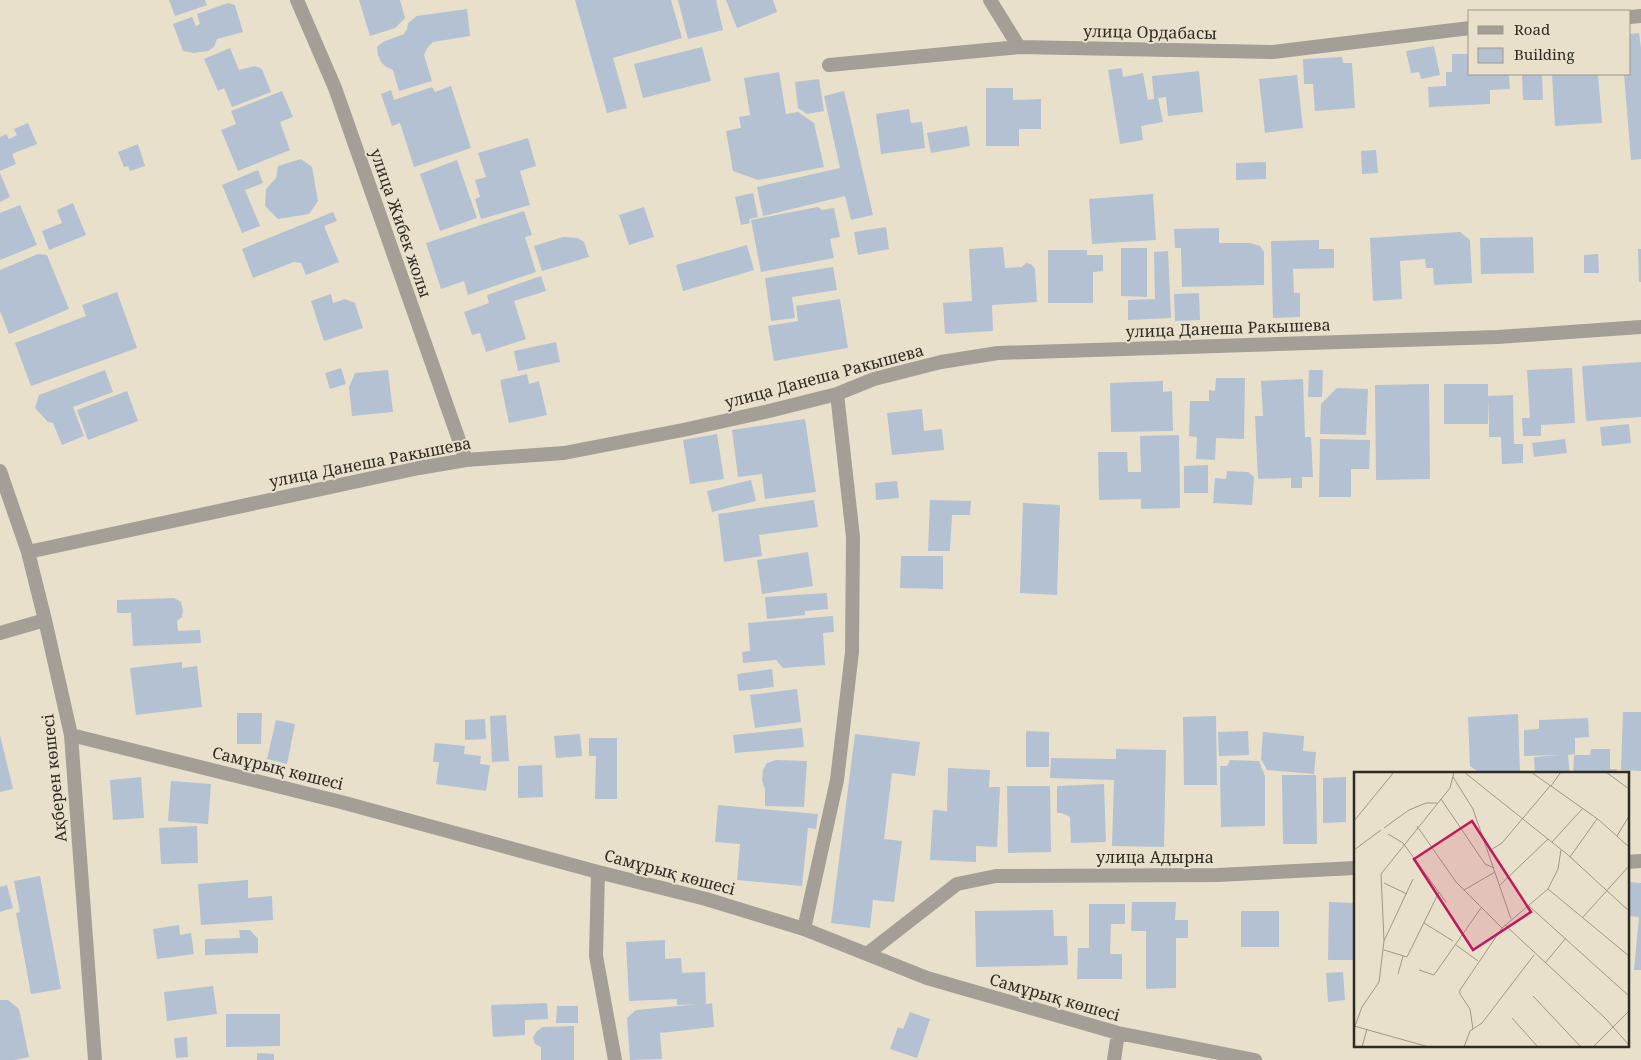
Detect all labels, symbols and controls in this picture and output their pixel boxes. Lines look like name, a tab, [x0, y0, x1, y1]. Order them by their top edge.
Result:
legend	[1468, 10, 1631, 75]
text: Road	[1514, 19, 1550, 39]
street label: улица Ордабасы	[1083, 20, 1217, 44]
text: Building	[1514, 44, 1575, 64]
street label: улица Жибек жолы	[365, 145, 437, 301]
street label: улица Данеша Ракышева	[1125, 313, 1331, 343]
street label: улица Данеша Ракышева	[722, 339, 926, 413]
street label: улица Данеша Ракышева	[267, 432, 473, 492]
street label: Ақберен көшесі	[36, 712, 72, 843]
street label: Самұрық көшесі	[210, 741, 347, 795]
inset map	[1354, 772, 1628, 1048]
street label: Самұрық көшесі	[602, 844, 738, 900]
street label: улица Адырна	[1096, 846, 1214, 868]
street label: Самұрық көшесі	[987, 968, 1123, 1026]

